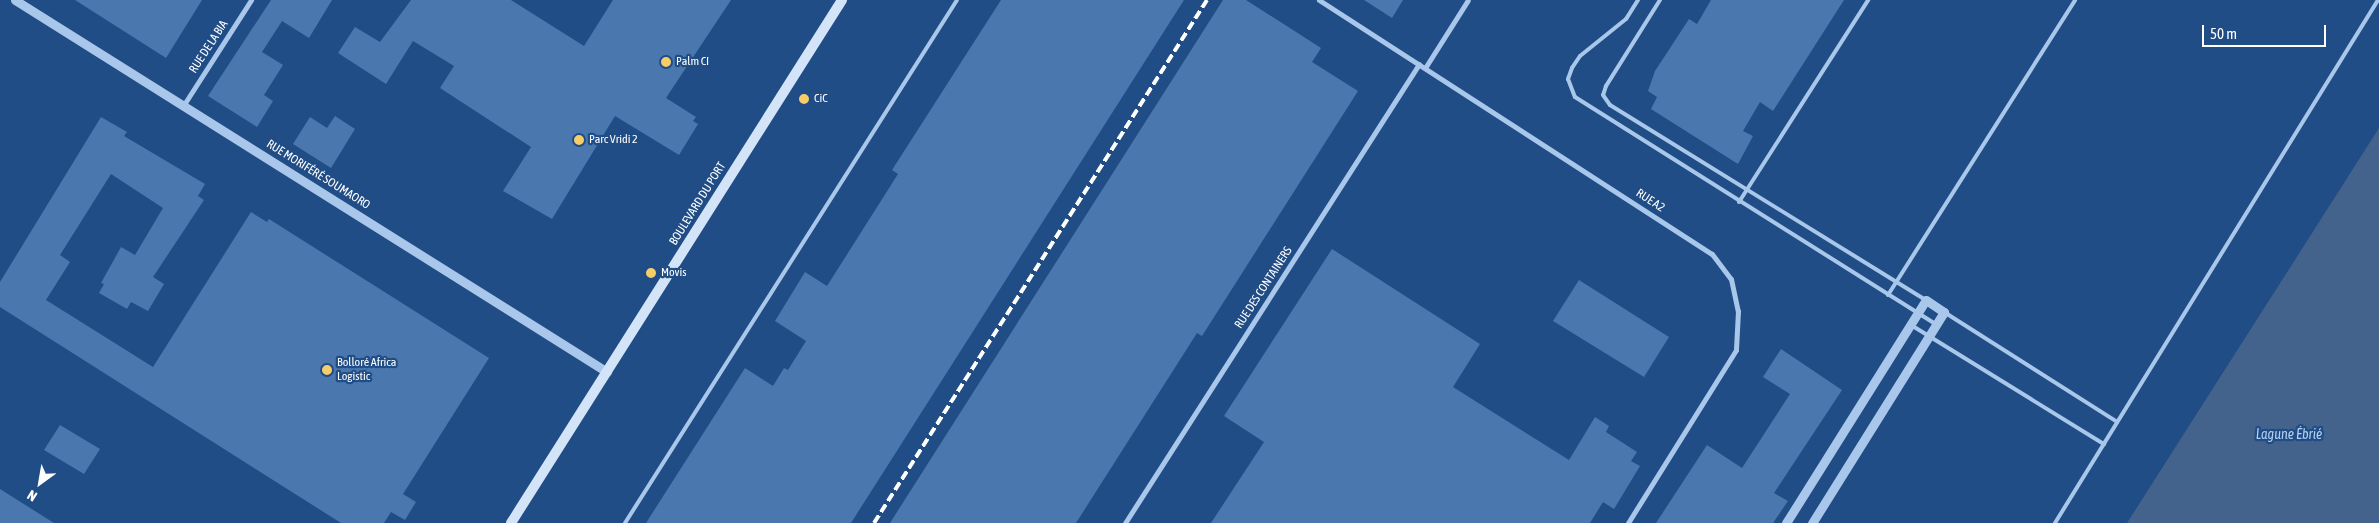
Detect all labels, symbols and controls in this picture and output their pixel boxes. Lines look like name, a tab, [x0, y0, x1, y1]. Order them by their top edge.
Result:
scale bar	[2204, 15, 2328, 47]
street label: RUE DE LA BIA	[187, 18, 231, 76]
text: 50 m	[2210, 25, 2237, 42]
place label: Palm CI	[676, 55, 709, 69]
marker: Palm CI	[660, 56, 672, 68]
place label: CiC	[814, 92, 828, 106]
marker: CiC	[798, 93, 810, 105]
place label: Parc Vridi 2	[589, 133, 638, 147]
marker: Parc Vridi 2	[573, 134, 585, 146]
street label: RUE MORIFÉRÉ SOUMAORO	[263, 137, 373, 213]
street label: BOULEVARD DU PORT	[667, 160, 729, 248]
street label: RUE A2	[1633, 186, 1667, 216]
street label: RUE DES CONTAINERS	[1232, 244, 1296, 332]
place label: Movis	[661, 266, 686, 280]
marker: Movis	[645, 267, 657, 279]
place label: Bolloré Africa Logistic	[337, 356, 396, 384]
marker: Bolloré Africa Logistic	[321, 364, 333, 376]
water label: Lagune Ébrié	[2256, 426, 2322, 442]
north arrow	[15, 458, 65, 508]
text: N	[24, 487, 40, 505]

